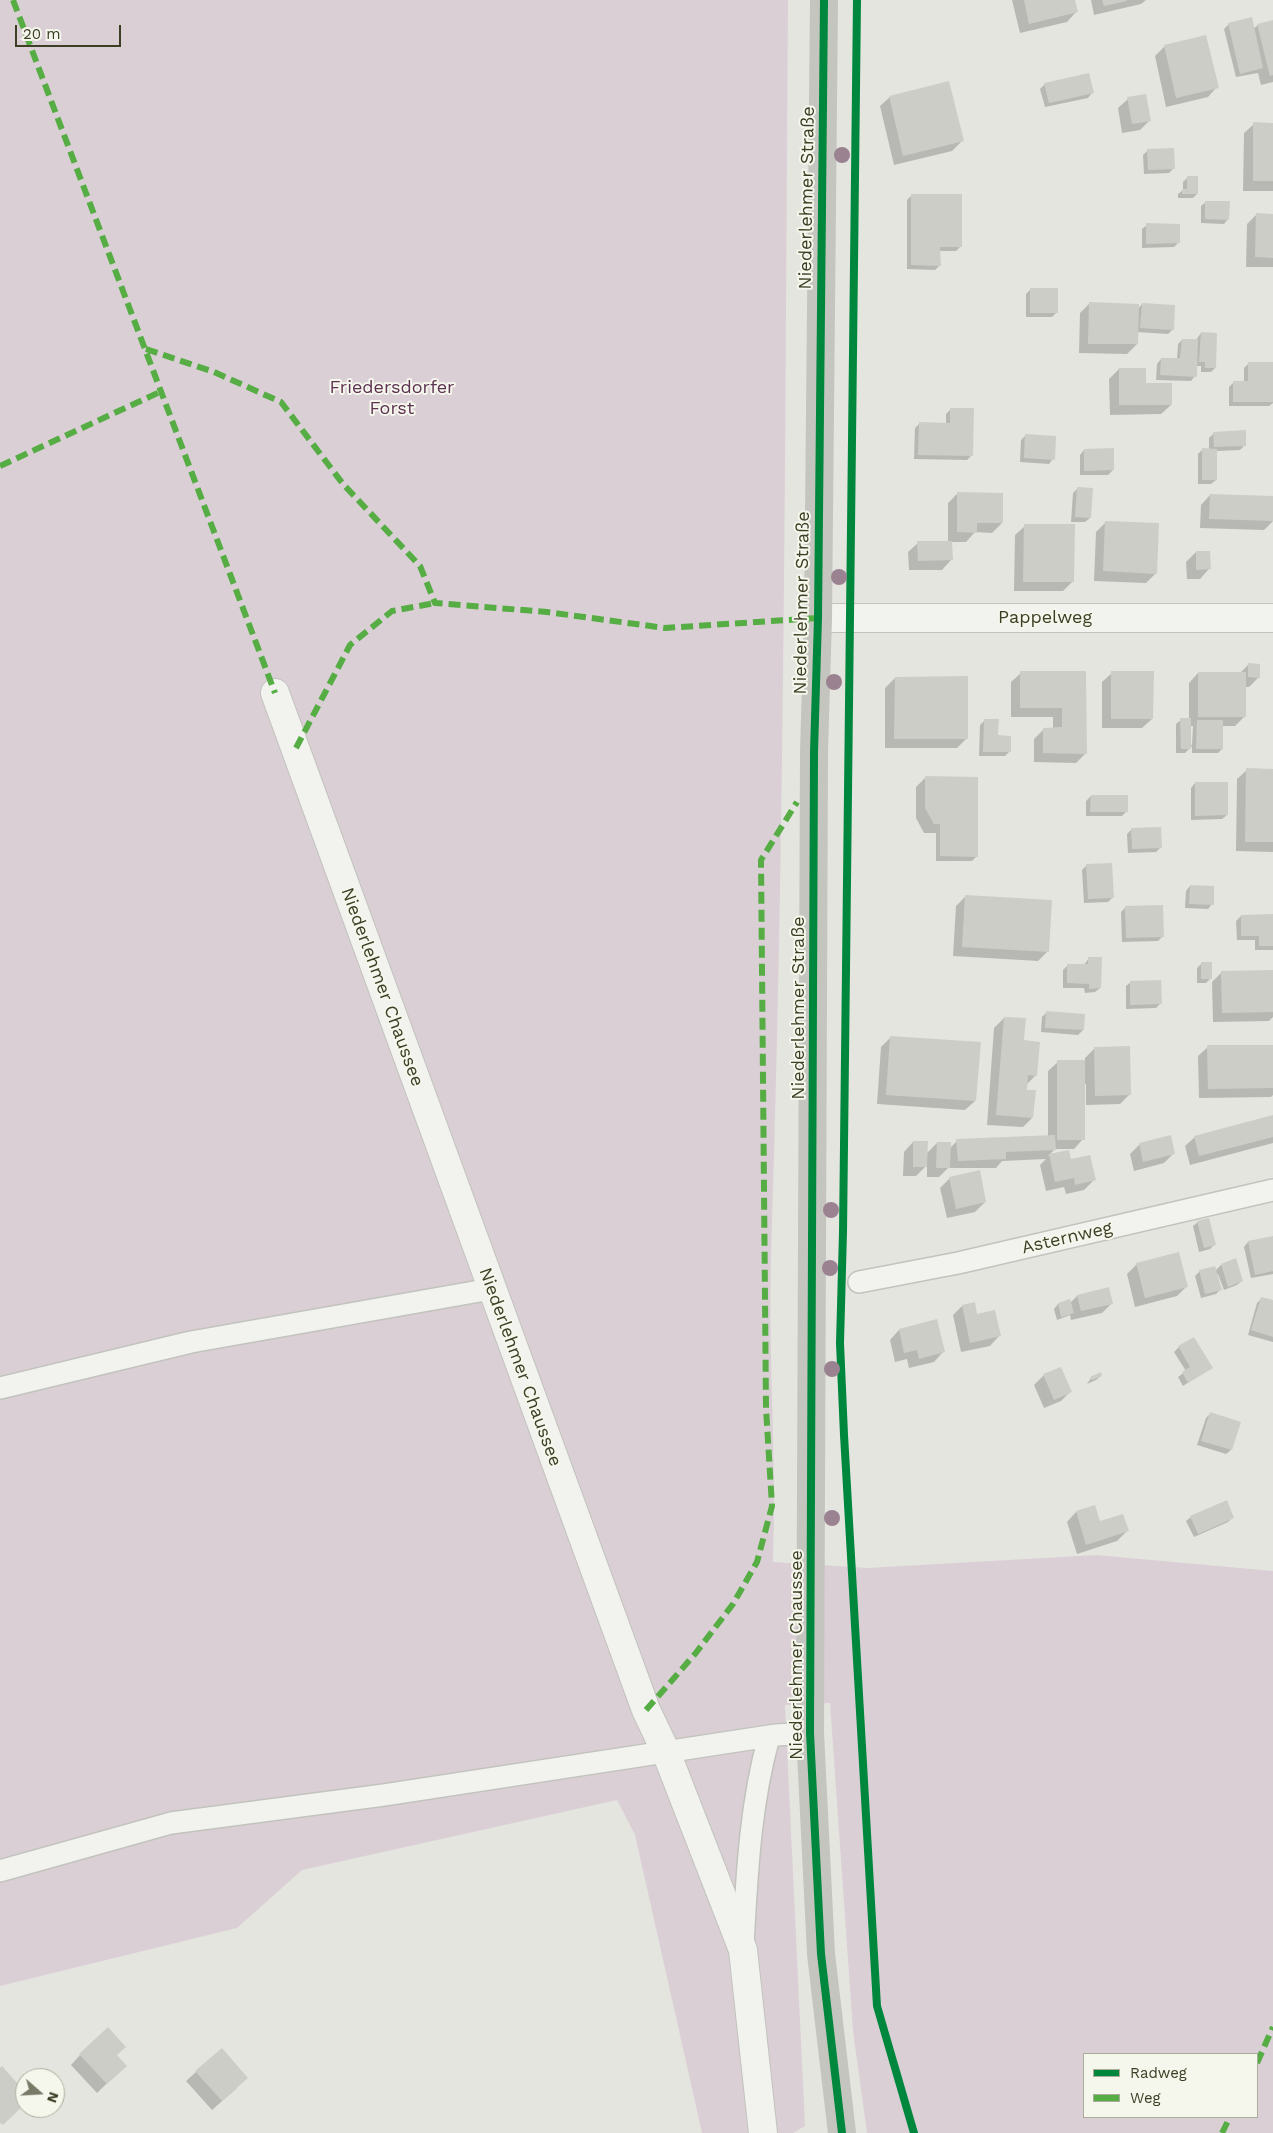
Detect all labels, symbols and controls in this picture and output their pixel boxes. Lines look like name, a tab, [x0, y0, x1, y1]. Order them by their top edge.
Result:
scale bar	[18, 15, 124, 47]
text: 20 m	[23, 25, 61, 43]
street label: Niederlehmer Straße	[795, 106, 819, 290]
park label: Friedersdorfer Forst	[330, 377, 454, 419]
street label: Niederlehmer Straße	[790, 511, 814, 695]
street label: Pappelweg	[998, 607, 1092, 629]
street label: Niederlehmer Chaussee	[336, 885, 428, 1089]
street label: Niederlehmer Straße	[788, 916, 810, 1100]
street label: Asternweg	[1020, 1217, 1114, 1259]
street label: Niederlehmer Chaussee	[474, 1265, 566, 1469]
street label: Niederlehmer Chaussee	[786, 1550, 808, 1760]
legend	[1083, 2053, 1258, 2118]
text: Radweg	[1130, 2064, 1187, 2082]
north arrow	[15, 2068, 65, 2118]
text: Weg	[1130, 2089, 1161, 2107]
text: N	[44, 2090, 62, 2105]

